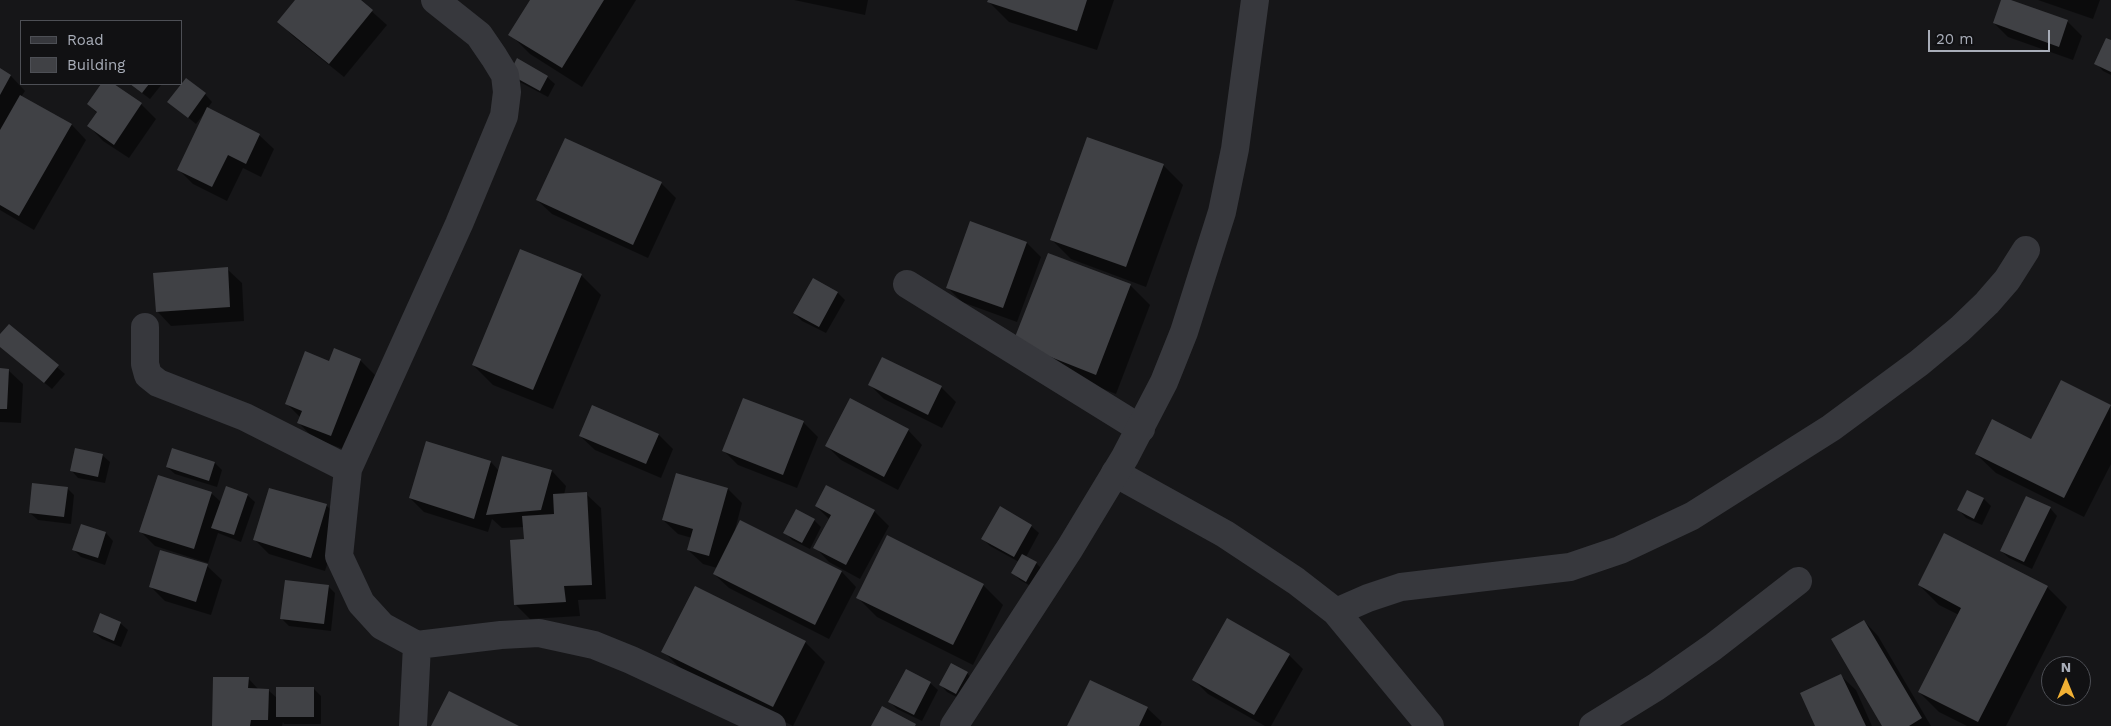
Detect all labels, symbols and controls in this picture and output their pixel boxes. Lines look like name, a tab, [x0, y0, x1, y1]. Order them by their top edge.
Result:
legend	[20, 20, 182, 85]
scale bar	[1931, 20, 2054, 52]
text: 20 m	[1936, 30, 1974, 48]
text: Road	[67, 31, 104, 49]
text: Building	[67, 56, 125, 74]
north arrow	[2041, 656, 2091, 706]
text: N	[2061, 659, 2071, 675]

